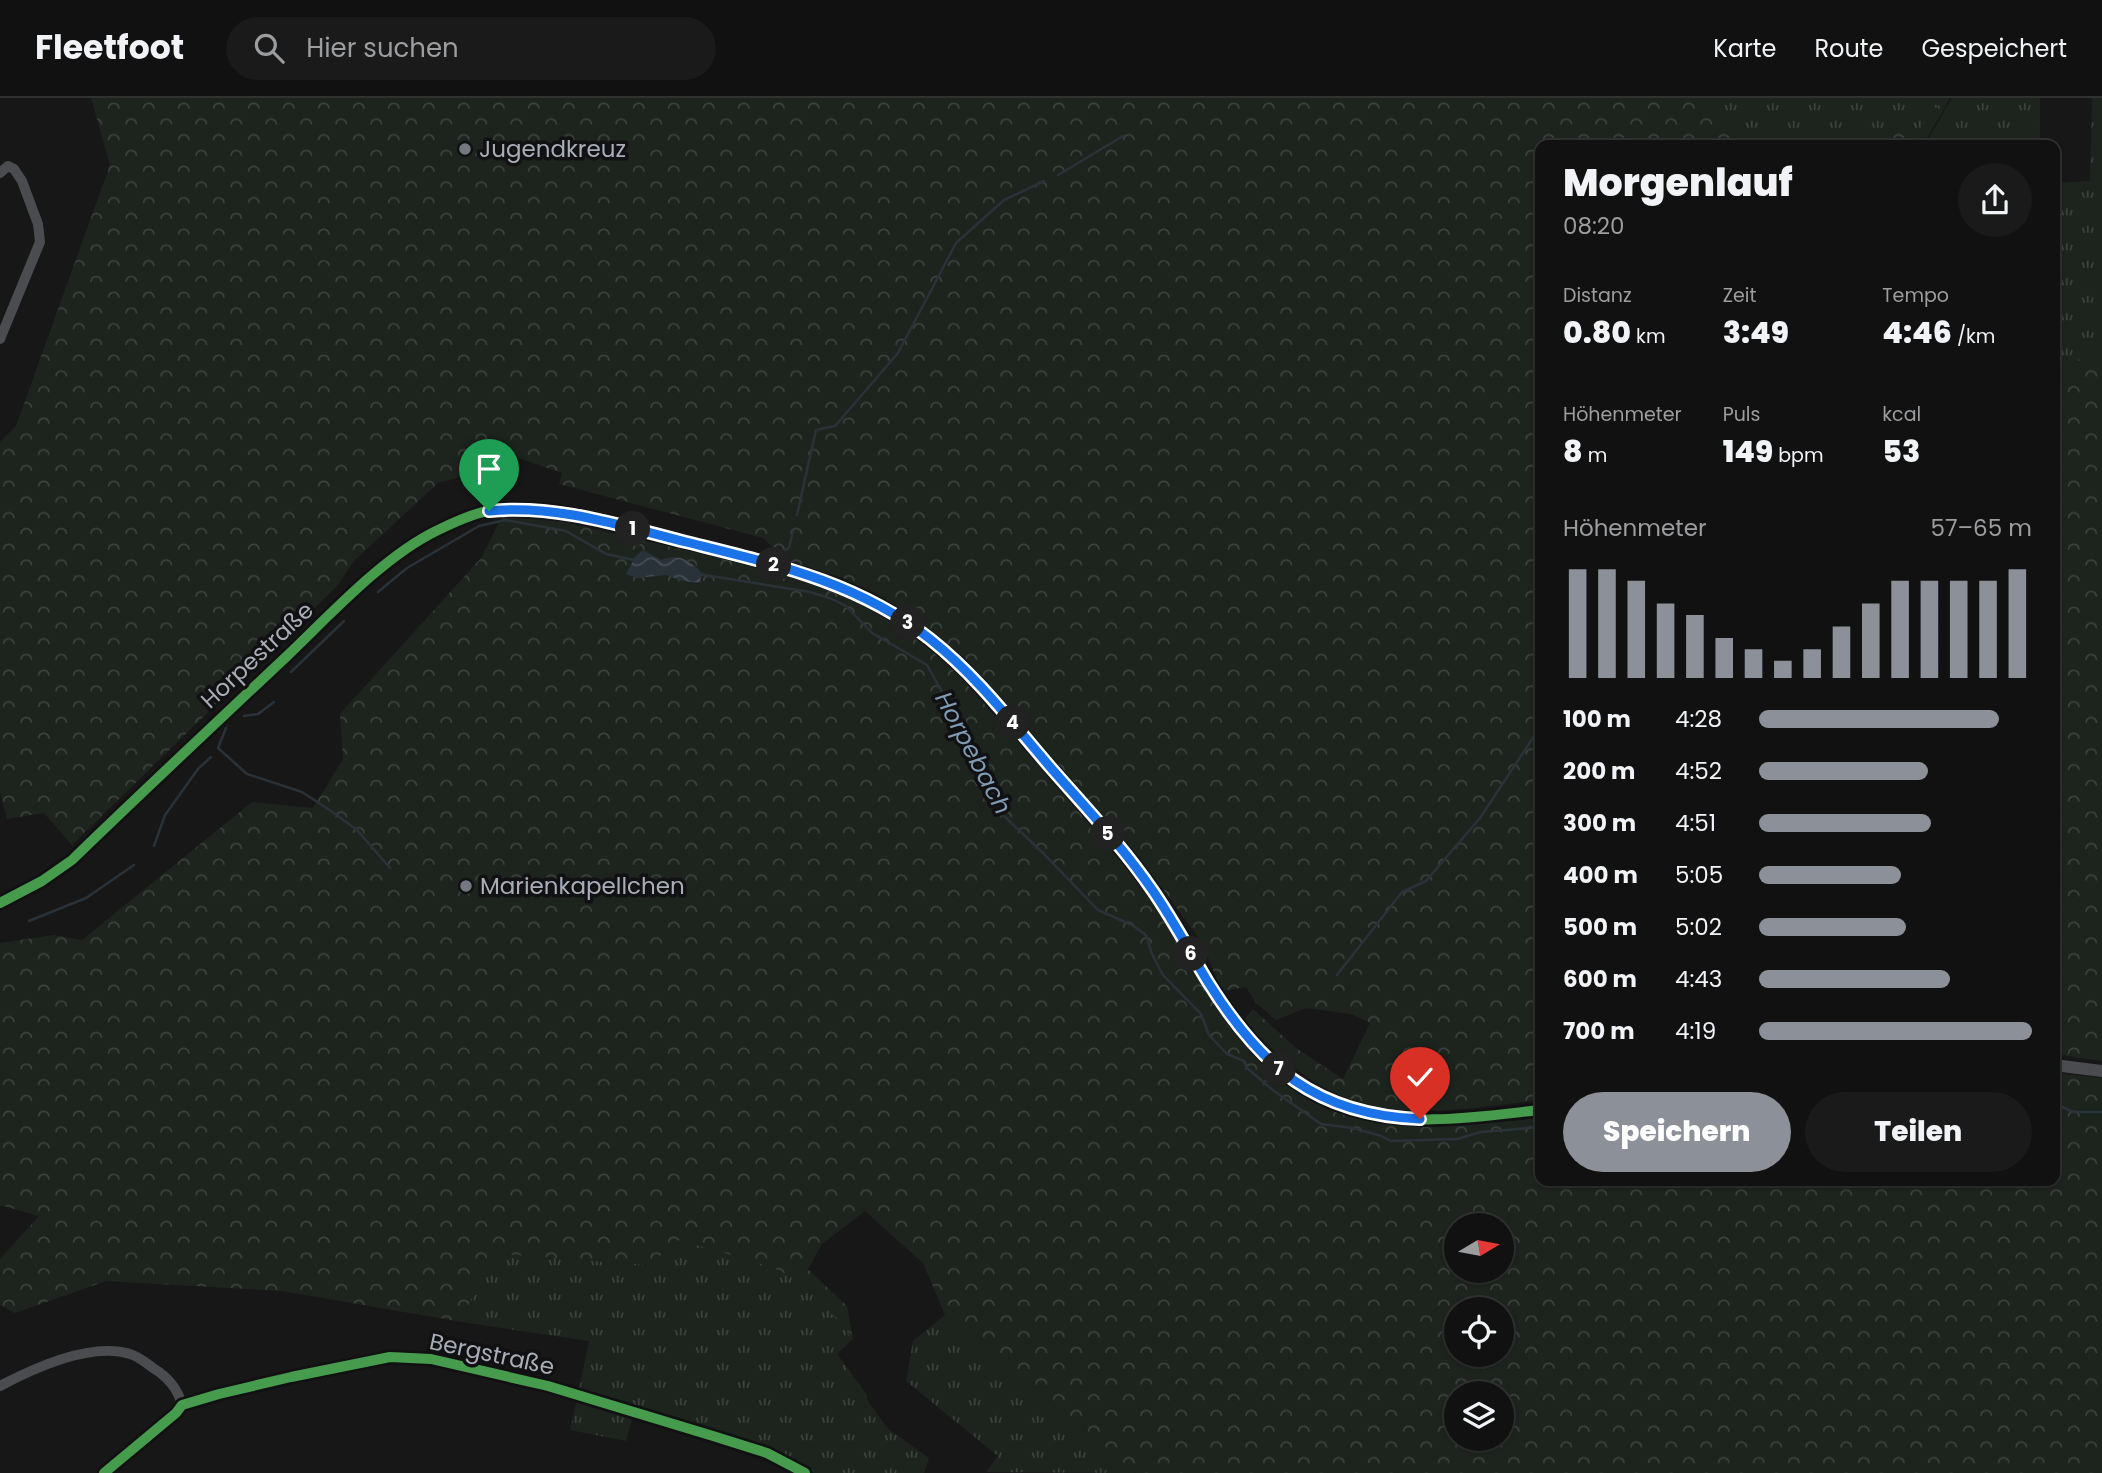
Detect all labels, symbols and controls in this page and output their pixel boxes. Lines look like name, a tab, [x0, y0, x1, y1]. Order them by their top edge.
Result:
search box	[226, 17, 716, 80]
text: Fleetfoot	[35, 24, 184, 71]
icon: search	[250, 29, 288, 67]
text: Hier suchen	[306, 30, 459, 66]
text: Karte	[1713, 32, 1776, 65]
text: Route	[1814, 32, 1883, 65]
text: Gespeichert	[1921, 32, 2067, 65]
place label: Jugendkreuz	[479, 133, 626, 165]
marker: Jugendkreuz	[457, 141, 473, 157]
text: Morgenlauf	[1563, 156, 1793, 209]
button: share	[1958, 163, 2032, 237]
text: 08:20	[1563, 210, 1625, 242]
text: Distanz	[1563, 282, 1632, 309]
text: Zeit	[1723, 282, 1756, 309]
text: Tempo	[1882, 282, 1949, 309]
text: 0.80	[1563, 311, 1631, 354]
text: 3:49	[1723, 311, 1789, 354]
text: 4:46	[1882, 311, 1952, 354]
text: km	[1631, 323, 1665, 350]
text: /km	[1952, 323, 1995, 350]
text: Höhenmeter	[1563, 401, 1682, 428]
text: Puls	[1723, 401, 1760, 428]
text: kcal	[1882, 401, 1921, 428]
text: 8	[1563, 430, 1583, 473]
text: 149	[1723, 430, 1773, 473]
text: 53	[1882, 430, 1920, 473]
pin	[459, 439, 519, 511]
text: m	[1583, 442, 1607, 469]
text: bpm	[1773, 442, 1824, 469]
icon: arrive	[470, 450, 508, 488]
pin: 1	[616, 512, 650, 546]
text: Höhenmeter	[1563, 512, 1707, 544]
text: 57–65 m	[1931, 512, 2032, 544]
text: 1	[629, 515, 636, 542]
pin: 2	[756, 547, 792, 582]
text: 2	[768, 551, 779, 578]
street label: Horpestraße	[194, 594, 320, 716]
pin: 3	[890, 606, 926, 640]
text: 3	[902, 609, 913, 636]
water label: Horpebach	[927, 686, 1020, 820]
text: 100 m	[1563, 703, 1631, 735]
text: 4:28	[1675, 703, 1722, 735]
pin: 4	[996, 706, 1030, 740]
text: 4	[1006, 709, 1019, 736]
text: 200 m	[1563, 755, 1635, 787]
text: 4:52	[1675, 755, 1722, 787]
text: 300 m	[1563, 807, 1636, 839]
text: 4:51	[1675, 807, 1716, 839]
pin: 5	[1090, 816, 1126, 852]
text: 5	[1101, 820, 1114, 847]
text: 400 m	[1563, 859, 1638, 891]
text: 5:05	[1675, 859, 1723, 891]
place label: Marienkapellchen	[480, 870, 685, 902]
marker: Marienkapellchen	[458, 878, 474, 894]
text: 500 m	[1563, 911, 1637, 943]
text: 5:02	[1675, 911, 1722, 943]
pin: 6	[1174, 936, 1208, 972]
text: 6	[1184, 940, 1197, 967]
text: 600 m	[1563, 963, 1637, 995]
text: 4:43	[1675, 963, 1722, 995]
text: 700 m	[1563, 1015, 1635, 1047]
text: 4:19	[1675, 1015, 1716, 1047]
pin	[1390, 1047, 1450, 1119]
pin: 7	[1262, 1052, 1296, 1086]
text: 7	[1273, 1055, 1284, 1082]
icon: check	[1401, 1058, 1439, 1096]
button: Speichern	[1563, 1092, 1791, 1172]
button: Teilen	[1805, 1092, 2032, 1172]
north arrow	[1444, 1213, 1514, 1283]
map controls	[1444, 1213, 1514, 1451]
button: locate	[1444, 1297, 1514, 1367]
street label: Bergstraße	[427, 1325, 557, 1383]
button: layers	[1444, 1381, 1514, 1451]

